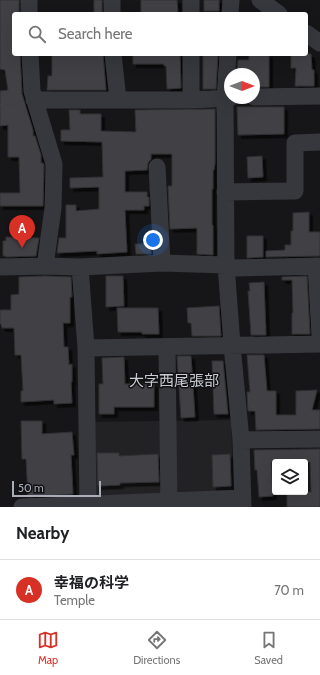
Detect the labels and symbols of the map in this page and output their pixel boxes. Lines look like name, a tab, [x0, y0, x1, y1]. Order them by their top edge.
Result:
north arrow	[224, 68, 260, 104]
pin: A	[9, 215, 35, 248]
your location	[143, 230, 163, 250]
district label: 大字西尾張部	[129, 372, 219, 390]
scale bar	[12, 479, 101, 498]

